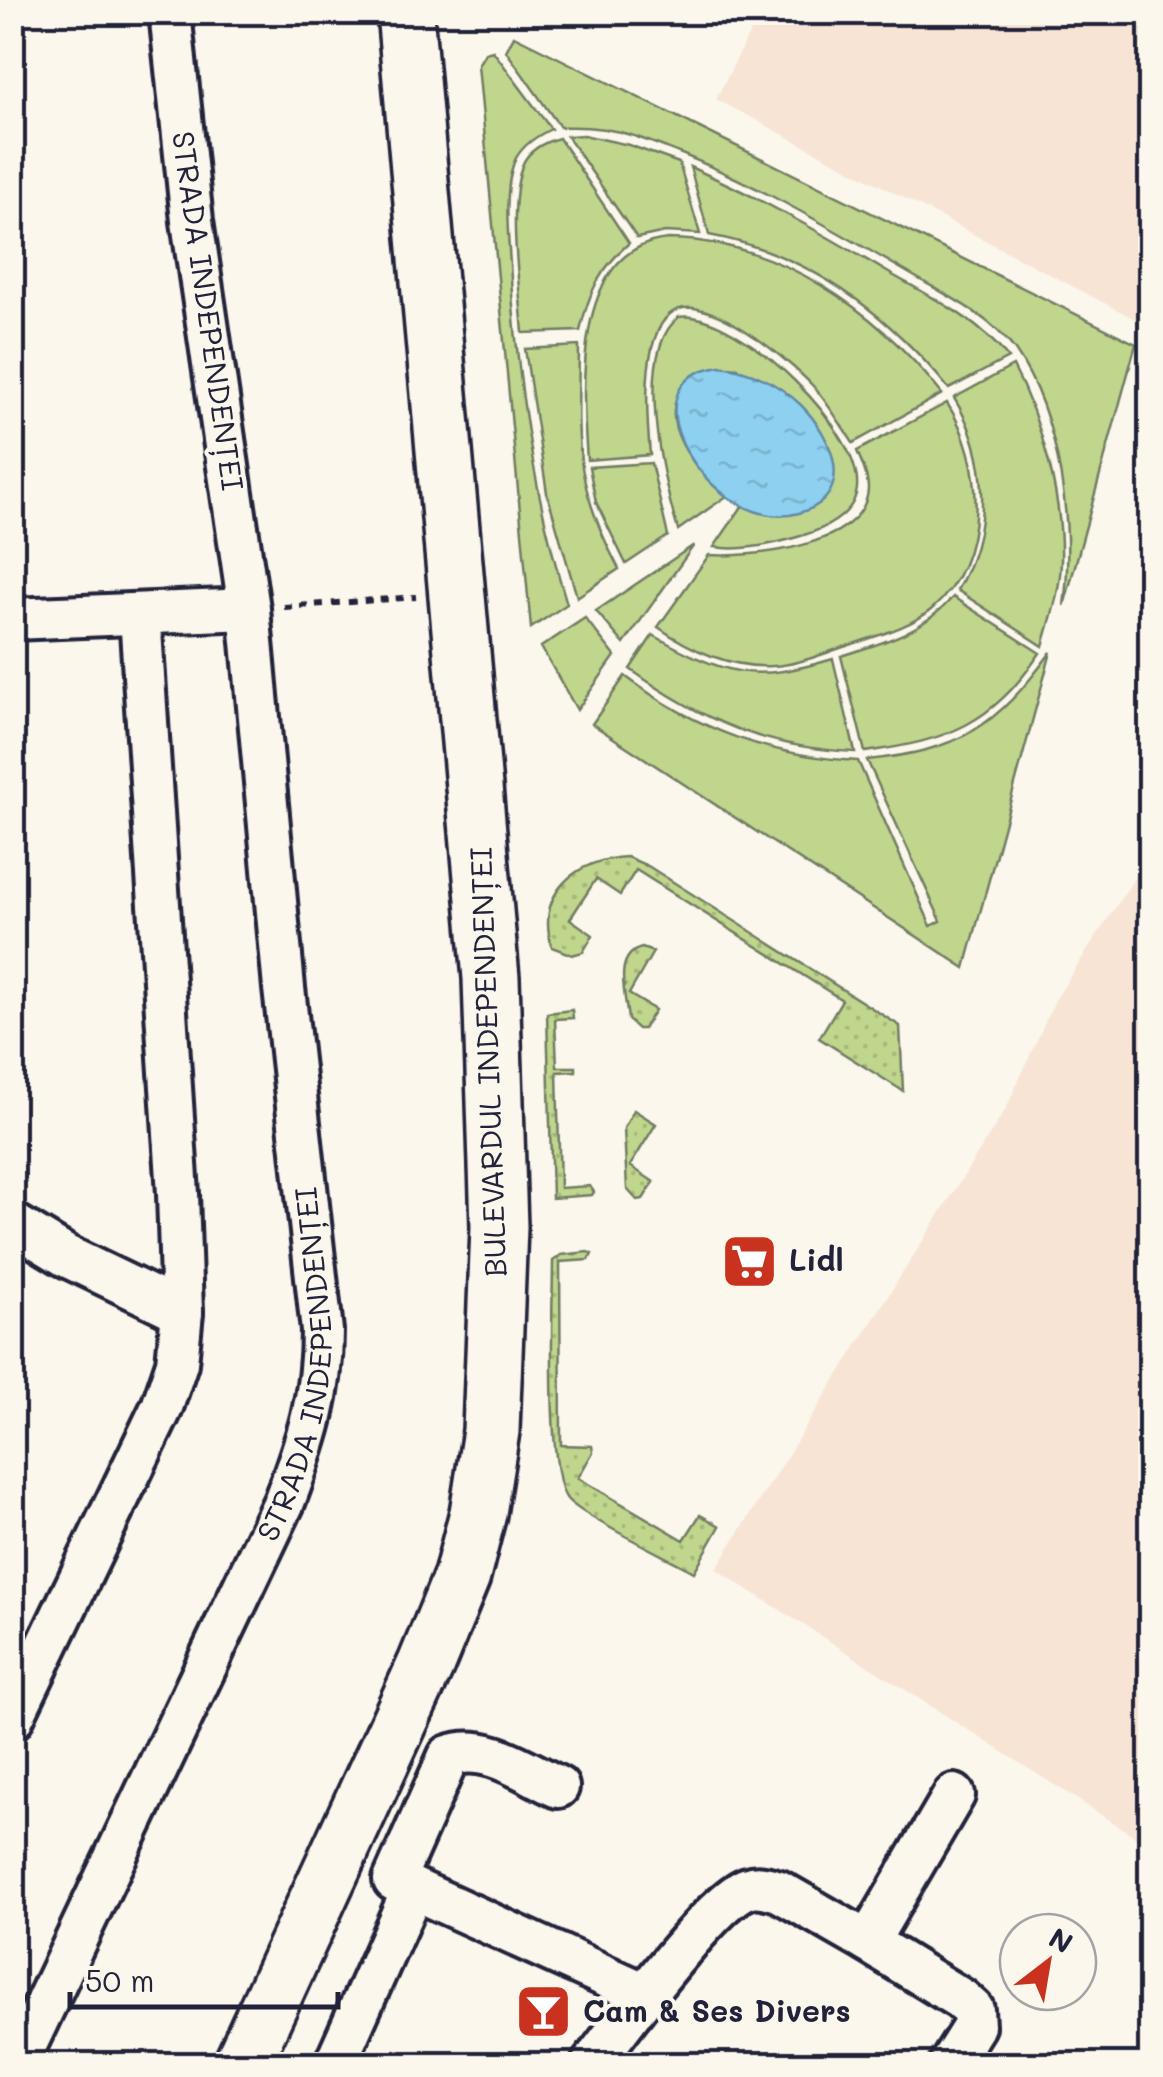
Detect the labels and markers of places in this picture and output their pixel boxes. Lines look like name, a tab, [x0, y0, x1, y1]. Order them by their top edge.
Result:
supermarket icon: Lidl	[720, 1231, 780, 1291]
place label: Lidl	[789, 1239, 844, 1279]
bar icon: Cam & Ses Divers	[514, 1982, 574, 2042]
place label: Cam & Ses Divers	[583, 1990, 851, 2030]

